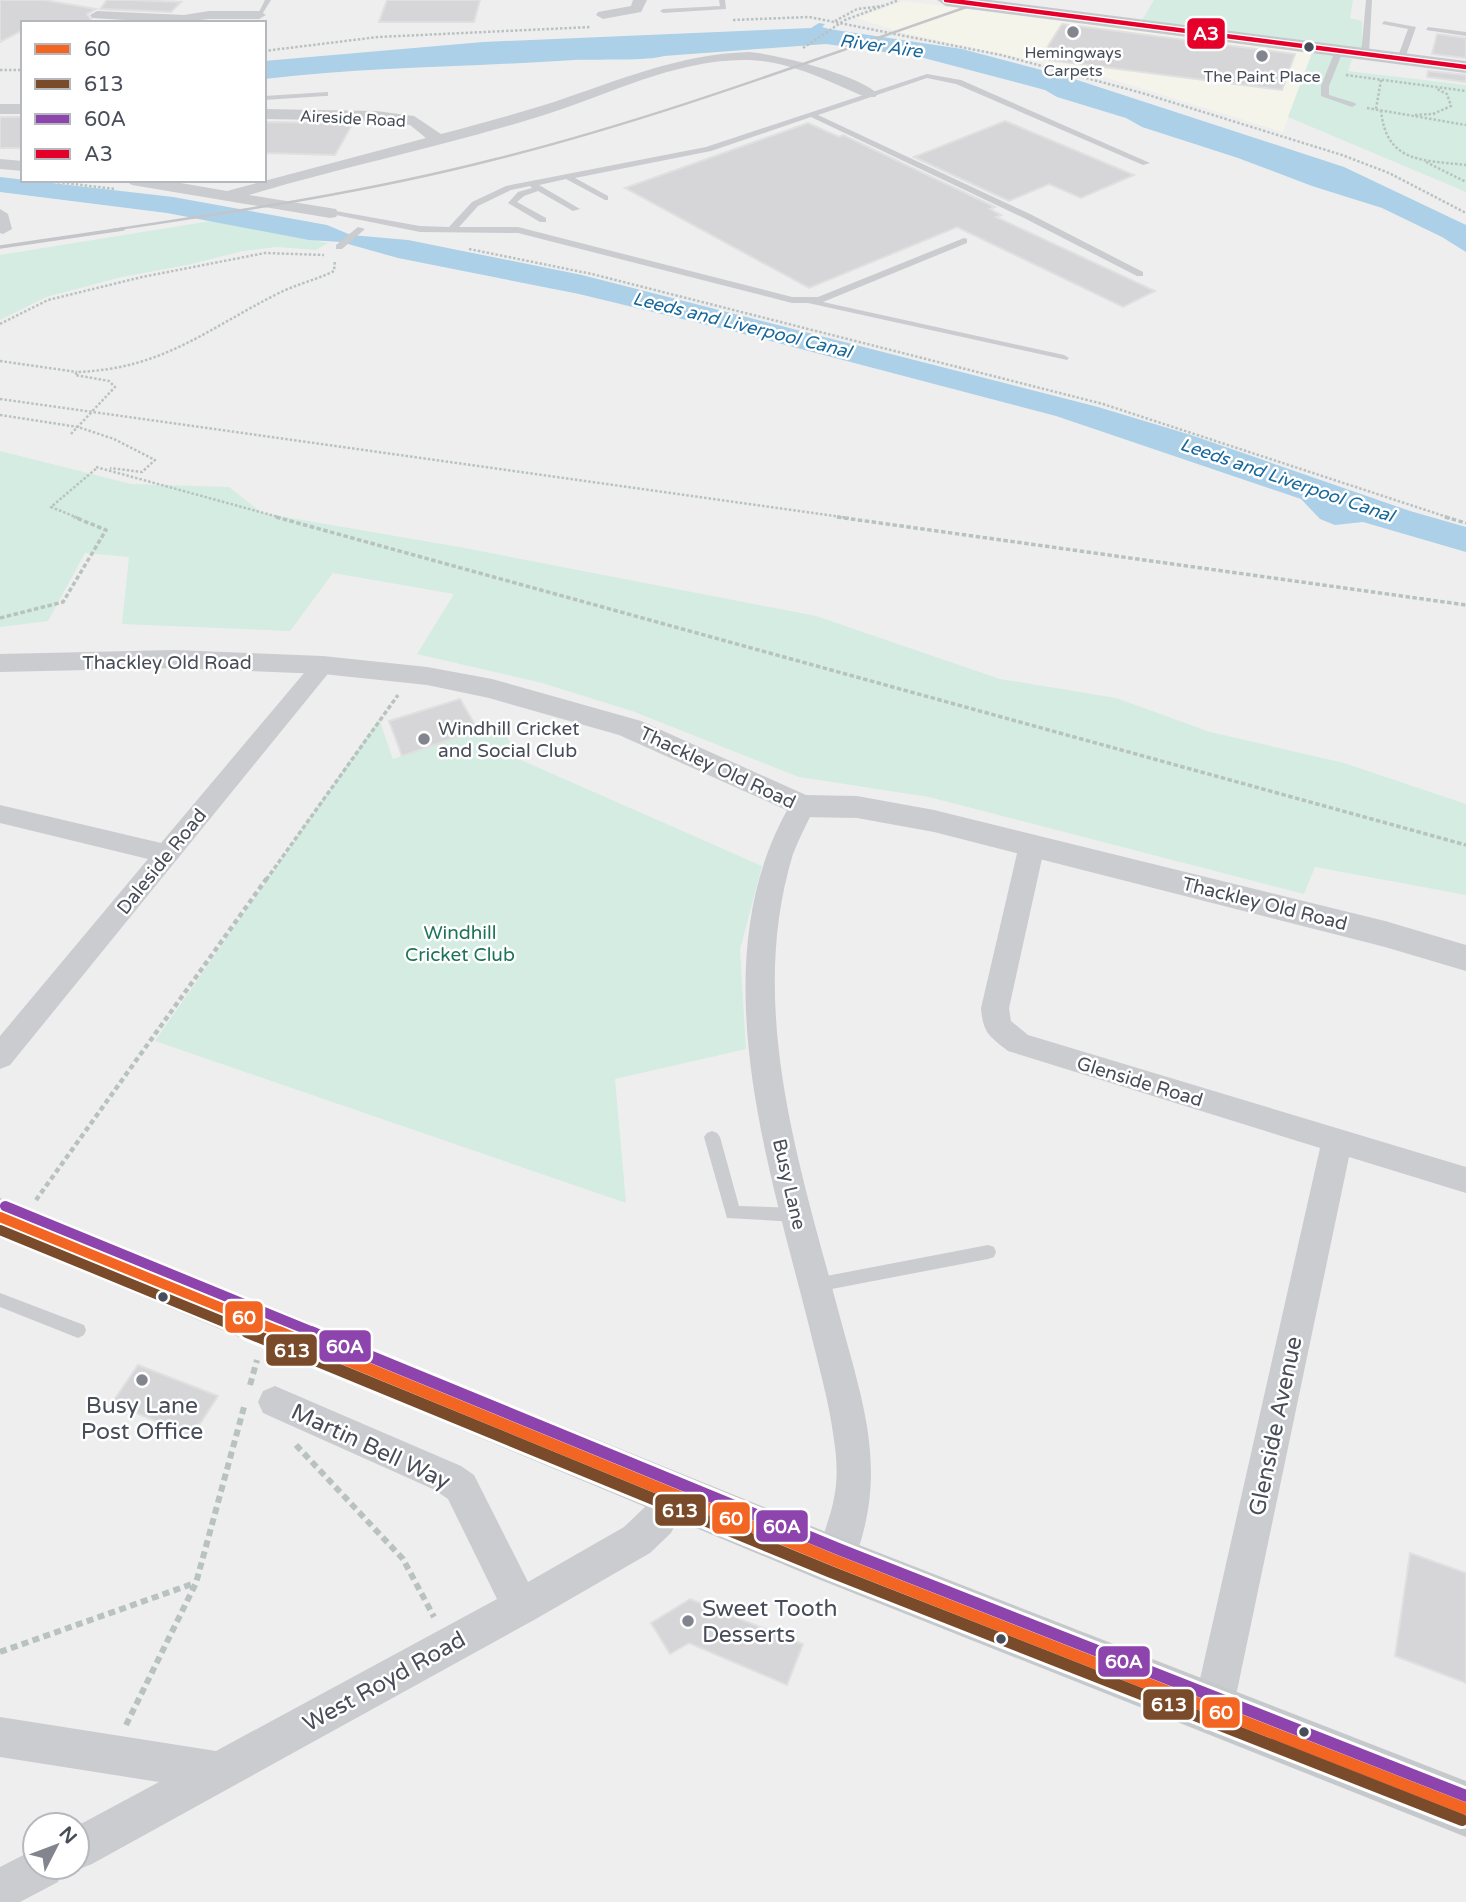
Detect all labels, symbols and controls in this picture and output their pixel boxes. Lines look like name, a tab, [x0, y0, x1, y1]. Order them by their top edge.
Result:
line badge: A3	[1186, 17, 1226, 50]
legend	[21, 21, 266, 182]
text: A3	[1193, 23, 1219, 45]
marker: Hemingways Carpets	[1065, 24, 1081, 40]
water label: River Aire	[838, 29, 924, 63]
text: 60	[84, 37, 110, 62]
unlabelled marker	[1302, 40, 1316, 54]
place label: Hemingways Carpets	[1024, 43, 1122, 81]
marker: The Paint Place	[1254, 48, 1270, 64]
place label: The Paint Place	[1204, 67, 1320, 87]
text: 613	[84, 72, 124, 97]
street label: Aireside Road	[300, 106, 406, 132]
text: 60A	[84, 107, 126, 132]
text: A3	[84, 142, 113, 167]
water label: Leeds and Liverpool Canal	[630, 287, 856, 363]
water label: Leeds and Liverpool Canal	[1177, 433, 1399, 528]
street label: Thackley Old Road	[82, 652, 252, 674]
place label: Windhill Cricket and Social Club	[438, 718, 579, 762]
street label: Thackley Old Road	[636, 722, 799, 814]
marker: Windhill Cricket and Social Club	[416, 731, 432, 747]
street label: Daleside Road	[112, 804, 211, 919]
street label: Thackley Old Road	[1180, 873, 1350, 935]
park label: Windhill Cricket Club	[405, 922, 515, 966]
street label: Glenside Road	[1074, 1052, 1205, 1112]
street label: Busy Lane	[768, 1137, 810, 1232]
unlabelled marker	[156, 1290, 170, 1304]
line badge: 60	[224, 1300, 264, 1334]
text: 60	[232, 1307, 256, 1329]
line badge: 60A	[318, 1329, 372, 1363]
line badge: 613	[265, 1333, 318, 1367]
street label: Glenside Avenue	[1243, 1334, 1309, 1519]
text: 60A	[326, 1336, 364, 1358]
text: 613	[274, 1340, 310, 1362]
marker: Busy Lane Post Office	[134, 1372, 150, 1388]
place label: Busy Lane Post Office	[81, 1392, 203, 1446]
street label: Martin Bell Way	[287, 1398, 455, 1496]
line badge: 613	[654, 1493, 707, 1527]
text: 613	[662, 1500, 698, 1522]
line badge: 60	[711, 1501, 751, 1535]
text: 60	[719, 1508, 743, 1530]
line badge: 60A	[755, 1509, 809, 1543]
text: 60A	[763, 1516, 801, 1538]
place label: Sweet Tooth Desserts	[702, 1595, 838, 1649]
marker: Sweet Tooth Desserts	[680, 1613, 696, 1629]
street label: West Royd Road	[298, 1626, 471, 1738]
unlabelled marker	[994, 1632, 1008, 1646]
line badge: 60A	[1097, 1645, 1151, 1678]
text: 60A	[1105, 1651, 1143, 1673]
line badge: 613	[1142, 1688, 1195, 1721]
text: 613	[1151, 1694, 1187, 1716]
line badge: 60	[1201, 1696, 1241, 1729]
text: 60	[1209, 1702, 1233, 1724]
unlabelled marker	[1297, 1725, 1311, 1739]
north arrow	[21, 1811, 91, 1881]
text: N	[55, 1822, 81, 1848]

